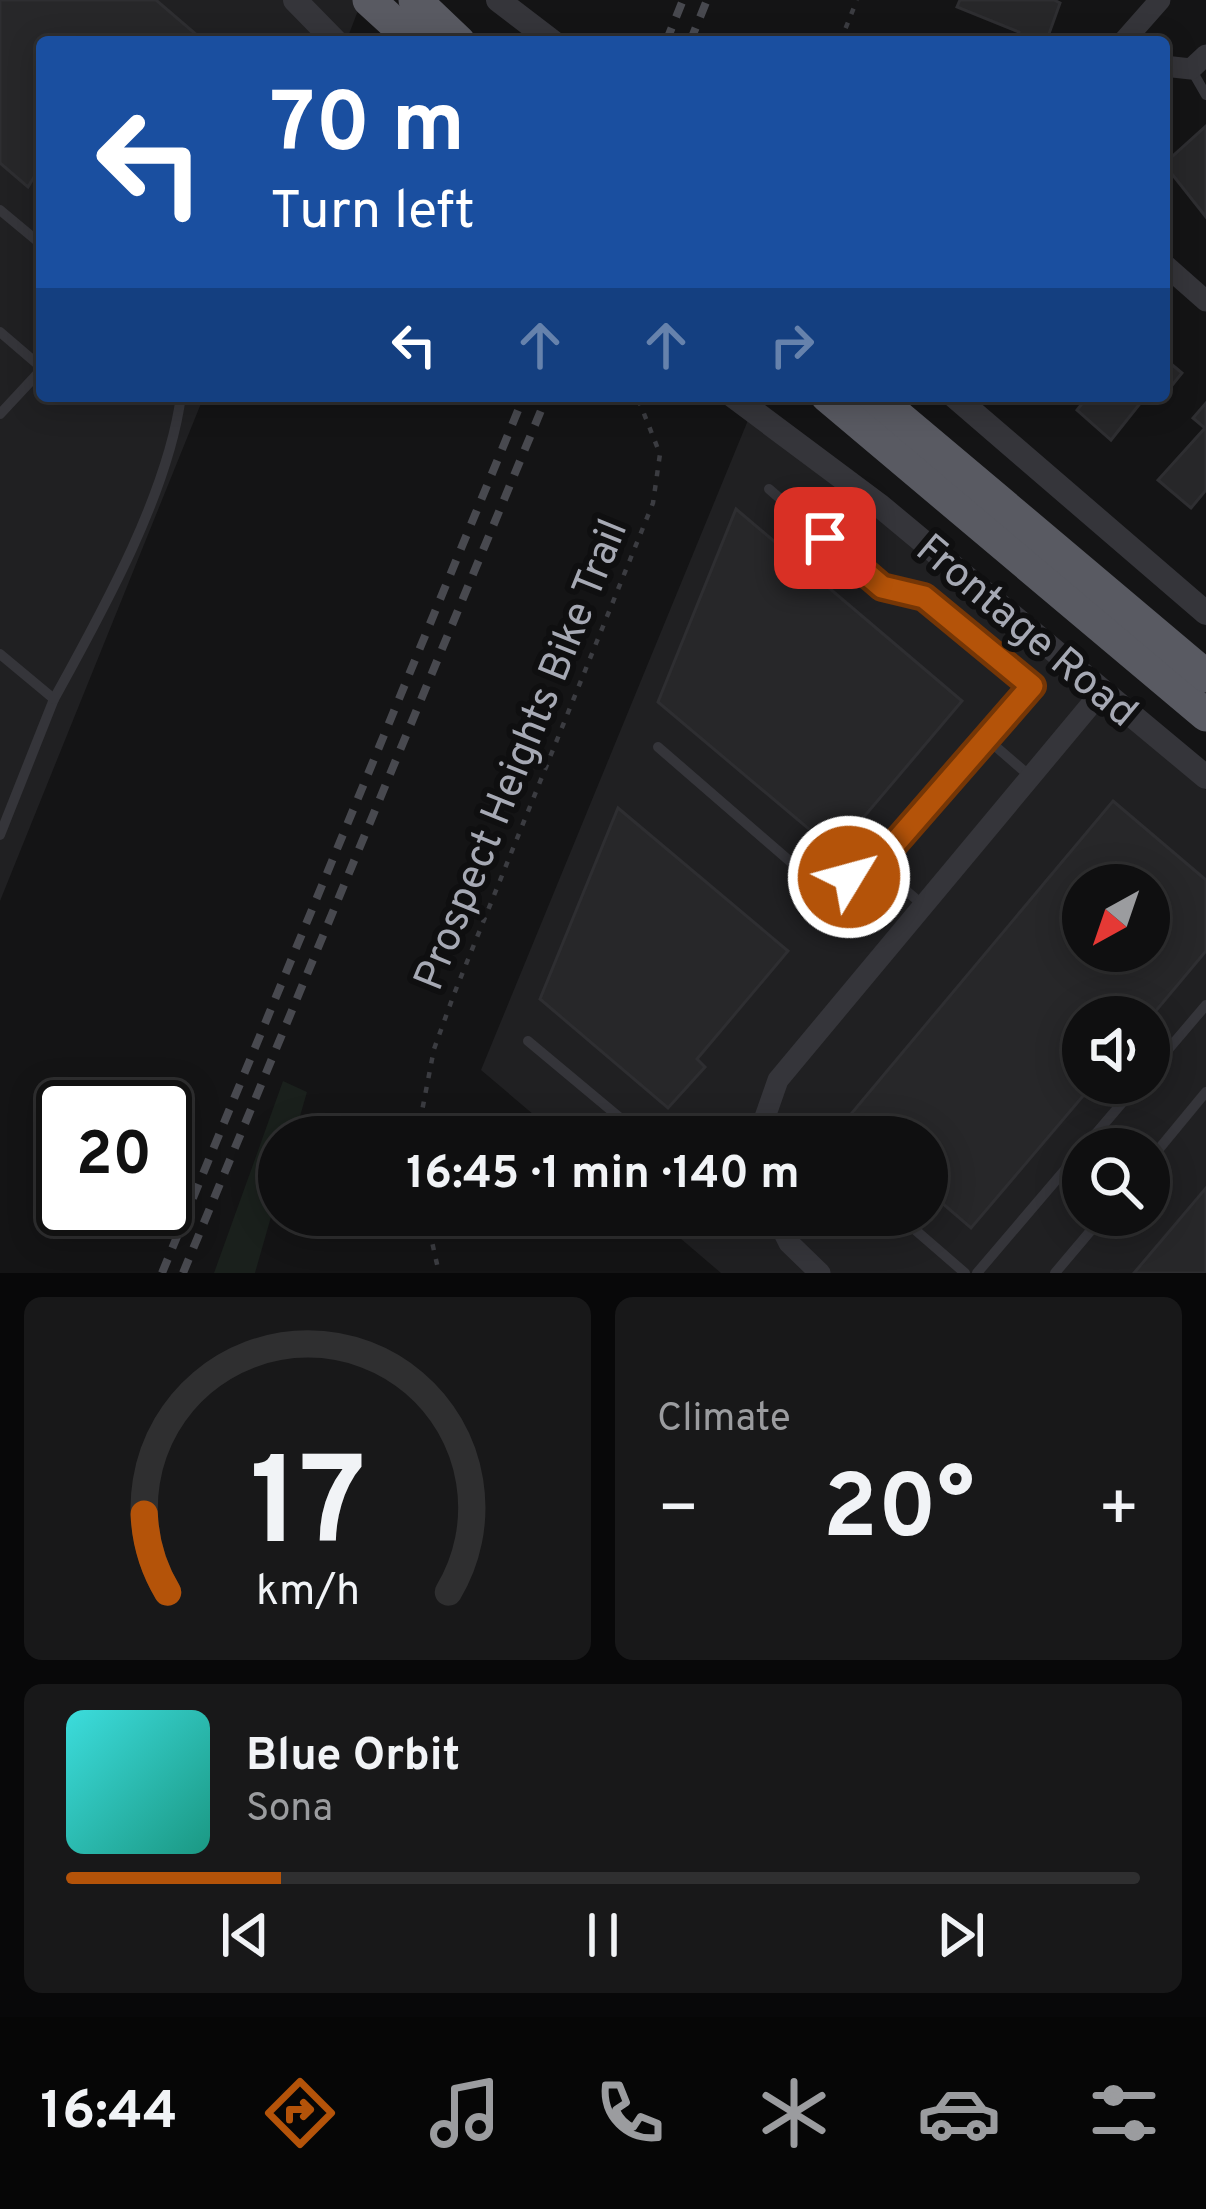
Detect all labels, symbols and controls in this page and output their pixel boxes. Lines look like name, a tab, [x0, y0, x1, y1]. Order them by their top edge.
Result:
text: 70 m	[270, 75, 465, 181]
icon: left	[72, 84, 228, 240]
text: Turn left	[270, 179, 475, 248]
icon: left	[381, 312, 447, 378]
icon: ahead	[507, 312, 573, 378]
icon: ahead	[633, 312, 699, 378]
icon: right	[759, 312, 825, 378]
pin	[774, 487, 876, 589]
icon: arrive	[792, 505, 858, 571]
street label: Prospect Heights Bike Trail	[404, 513, 642, 999]
street label: Frontage Road	[903, 524, 1147, 741]
position arrow	[786, 814, 912, 940]
north arrow	[1062, 864, 1170, 972]
map controls	[1062, 864, 1170, 1236]
button: sound	[1062, 996, 1170, 1104]
speed limit sign: 20	[36, 1080, 192, 1236]
button: search	[1062, 1128, 1170, 1236]
text: 16:45 · 1 min · 140 m	[406, 1147, 800, 1204]
text: Climate	[657, 1396, 791, 1445]
text: 17	[249, 1431, 366, 1589]
text: 20°	[823, 1456, 974, 1569]
text: −	[657, 1471, 700, 1554]
text: +	[1097, 1471, 1140, 1554]
text: km/h	[255, 1565, 360, 1619]
text: Blue Orbit	[246, 1729, 460, 1786]
text: Sona	[246, 1786, 333, 1835]
icon: previous	[212, 1902, 278, 1968]
icon: pause	[570, 1902, 636, 1968]
icon: next	[928, 1902, 994, 1968]
icon: directions	[258, 2071, 342, 2155]
icon: music	[423, 2071, 507, 2155]
icon: phone	[588, 2071, 672, 2155]
icon: climate	[752, 2071, 836, 2155]
icon: car	[917, 2071, 1001, 2155]
icon: filters	[1082, 2071, 1166, 2155]
text: 16:44	[40, 2079, 178, 2148]

